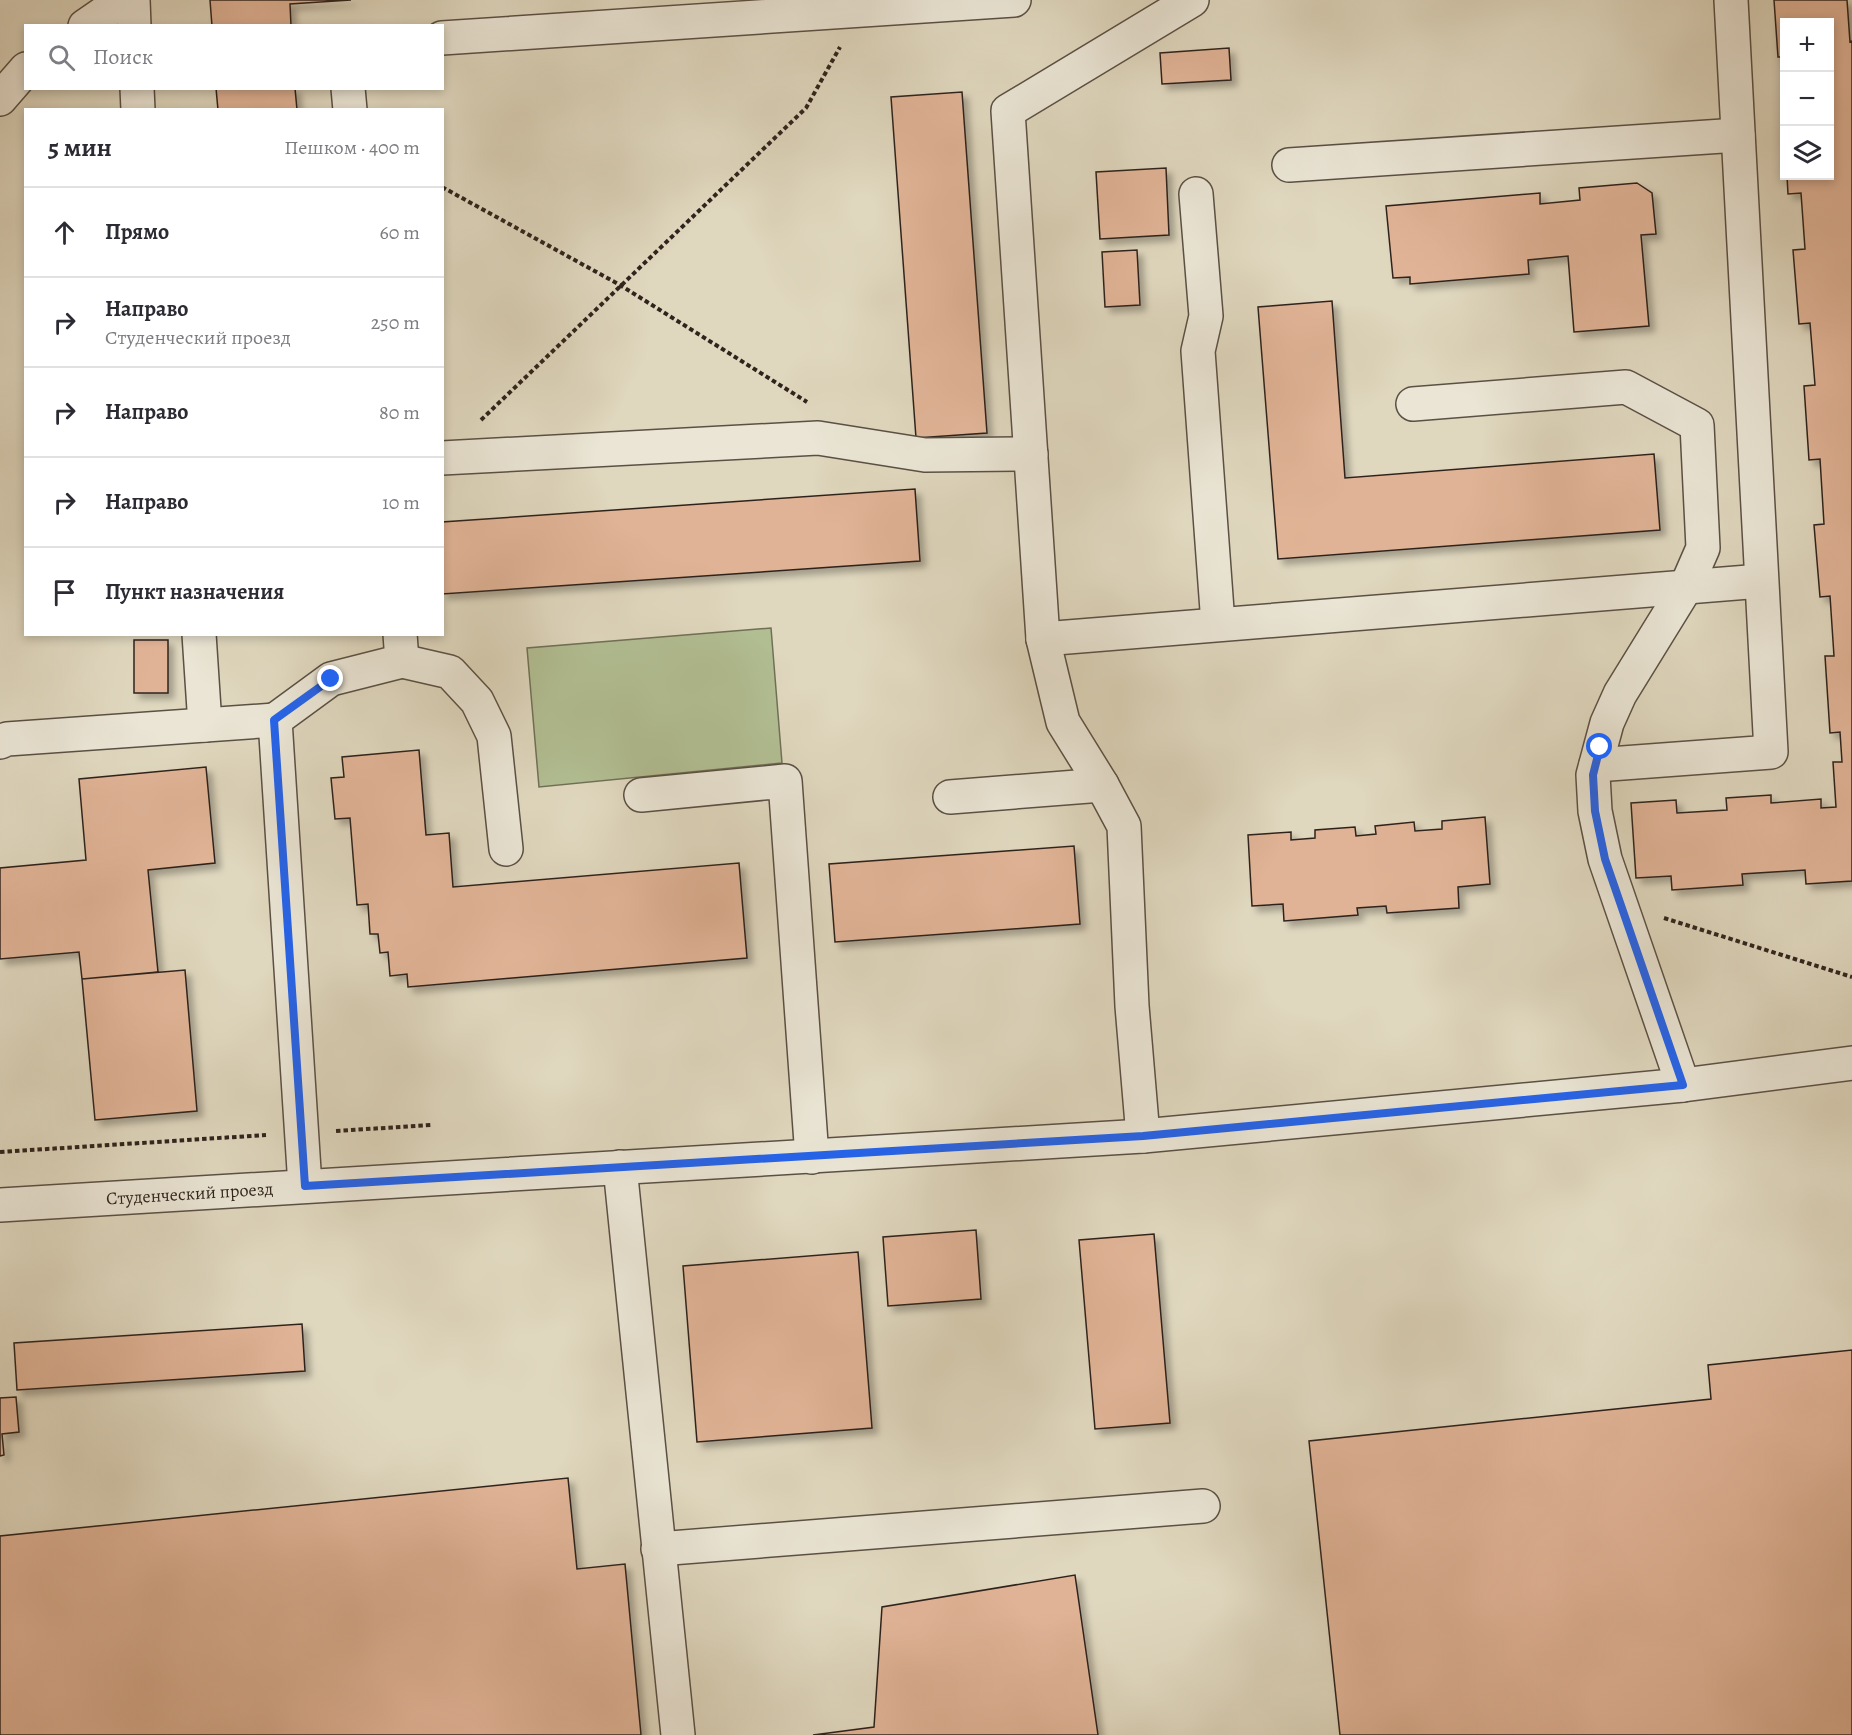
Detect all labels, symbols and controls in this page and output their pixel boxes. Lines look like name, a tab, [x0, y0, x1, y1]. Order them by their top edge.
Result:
map controls	[1780, 18, 1834, 180]
button: +	[1780, 18, 1834, 72]
search box	[24, 24, 444, 90]
icon: search	[45, 41, 78, 74]
text: Поиск	[93, 42, 153, 72]
button: −	[1780, 72, 1834, 126]
button: layers	[1780, 126, 1834, 180]
text: 5 мин	[48, 130, 112, 165]
text: Пешком · 400 m	[284, 134, 420, 161]
icon: ahead	[48, 216, 81, 249]
text: Прямо	[105, 217, 169, 247]
text: 60 m	[380, 219, 420, 246]
text: Направо	[105, 294, 188, 324]
icon: right	[48, 306, 81, 339]
text: 250 m	[371, 309, 420, 336]
text: Студенческий проезд	[105, 324, 291, 351]
icon: right	[48, 396, 81, 429]
text: Направо	[105, 397, 188, 427]
text: 80 m	[379, 399, 420, 426]
icon: right	[48, 486, 81, 519]
text: Направо	[105, 487, 188, 517]
text: 10 m	[382, 489, 420, 516]
icon: arrive	[48, 576, 81, 609]
text: Пункт назначения	[105, 577, 284, 607]
route end	[317, 665, 343, 691]
route start	[1586, 733, 1612, 759]
street label: Студенческий проезд	[105, 1177, 274, 1211]

